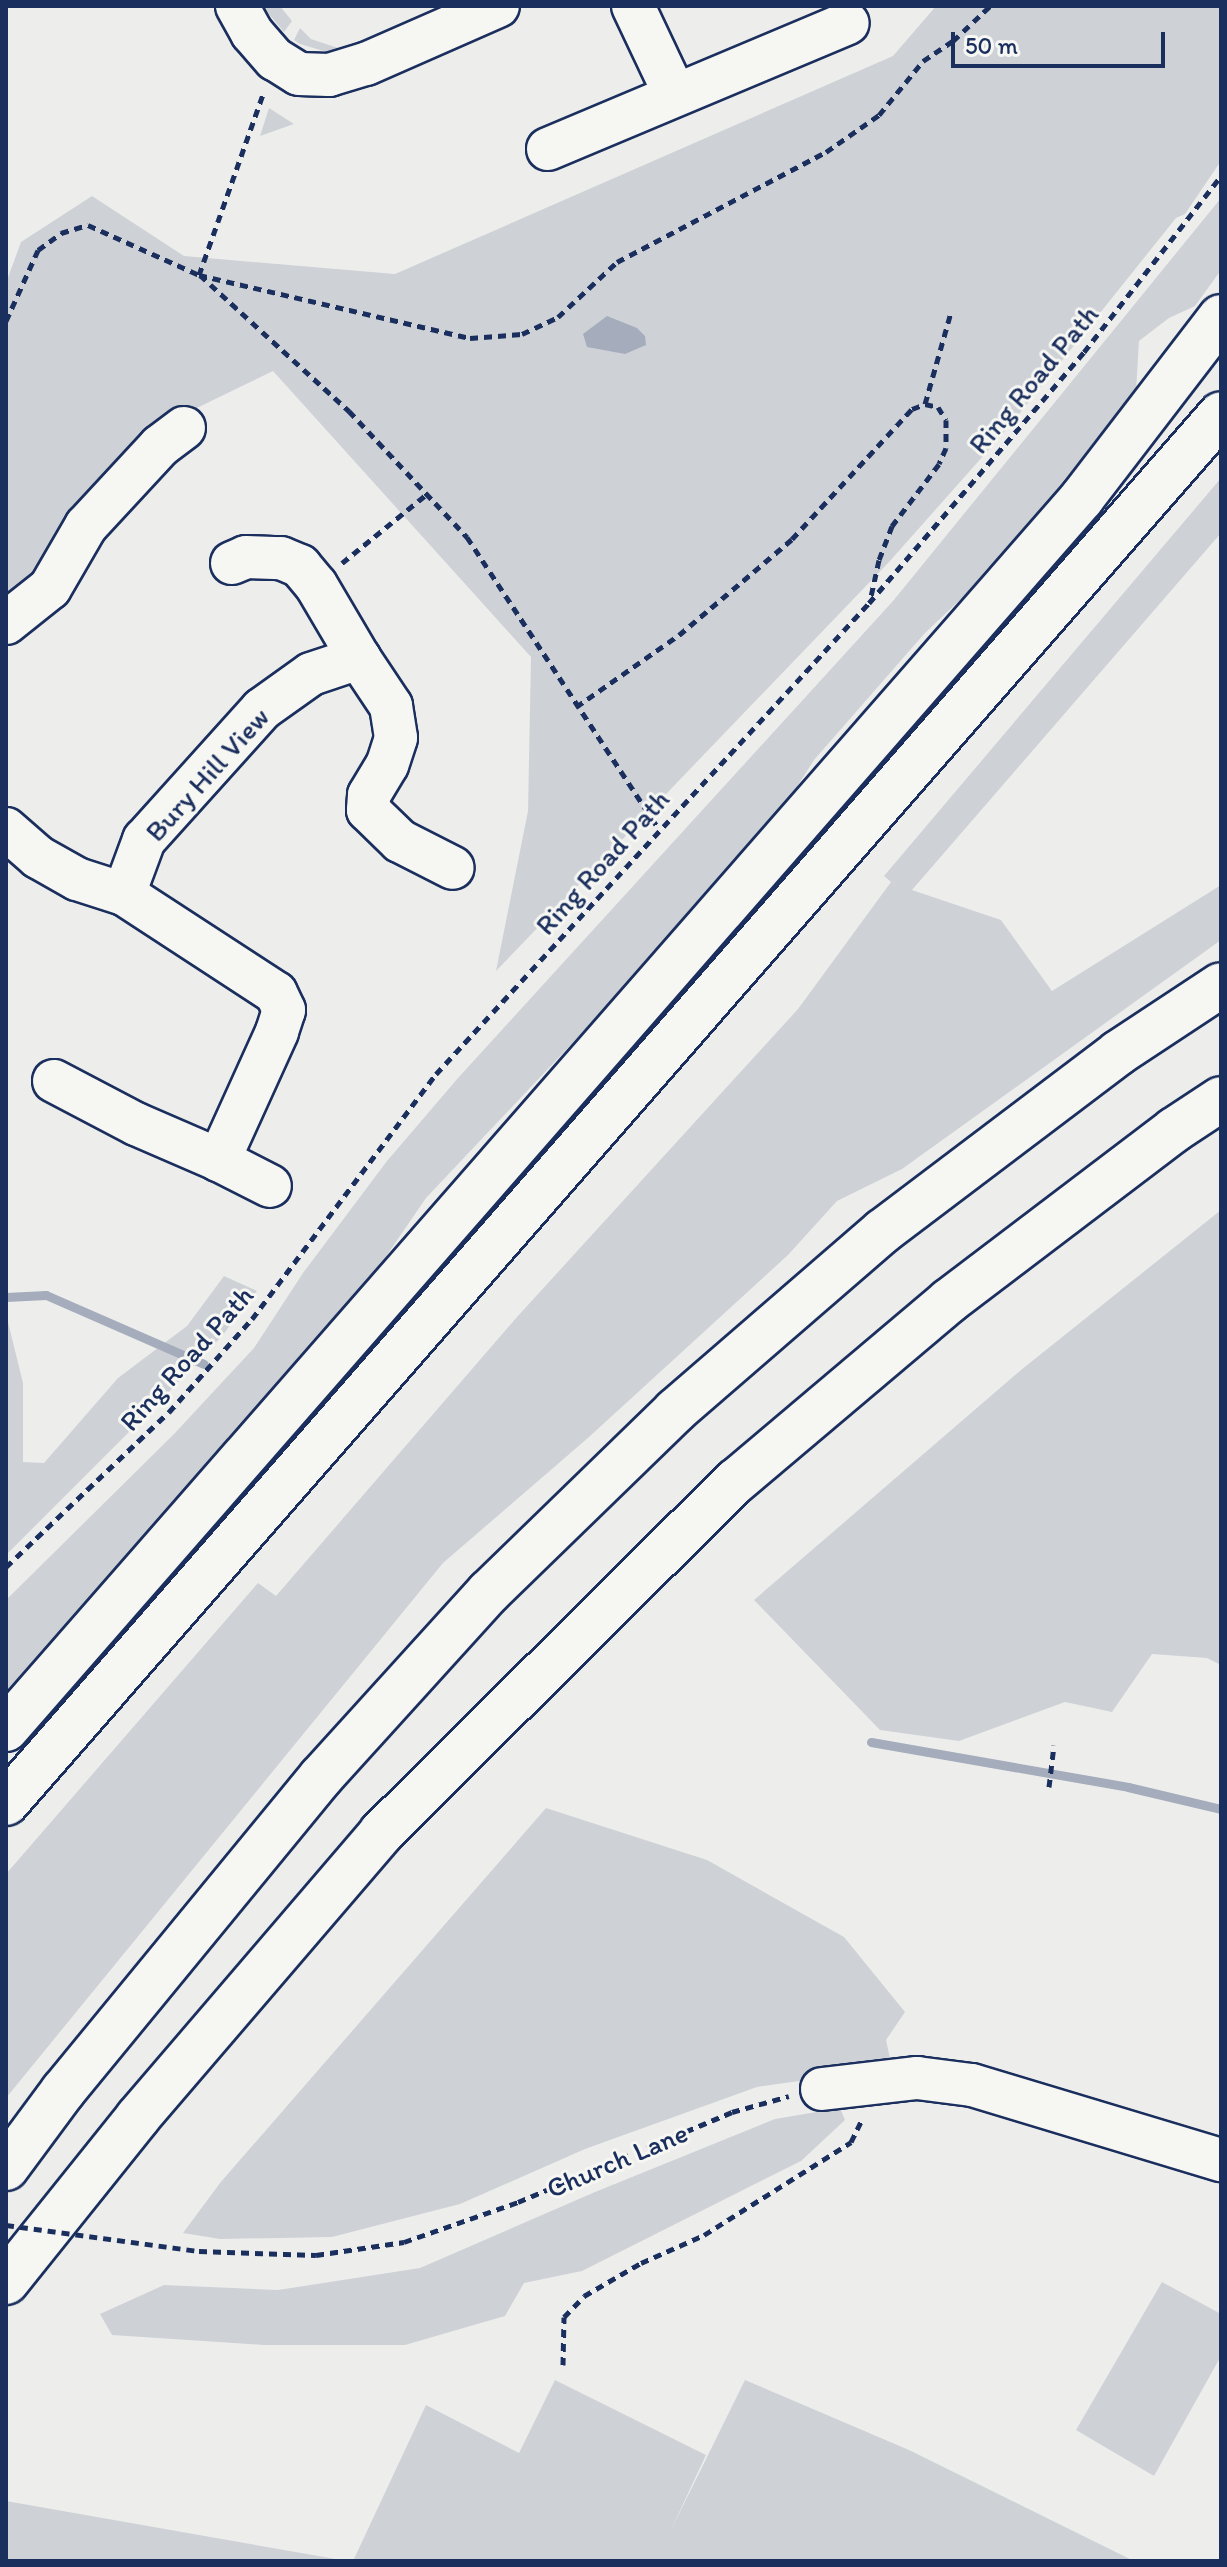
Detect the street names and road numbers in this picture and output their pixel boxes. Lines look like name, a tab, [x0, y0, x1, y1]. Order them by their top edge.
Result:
street label: Ring Road Path	[962, 299, 1104, 459]
street label: Bury Hill View	[138, 700, 276, 848]
street label: Ring Road Path	[529, 783, 675, 941]
street label: Ring Road Path	[113, 1279, 259, 1437]
street label: Church Lane	[541, 2115, 693, 2205]

